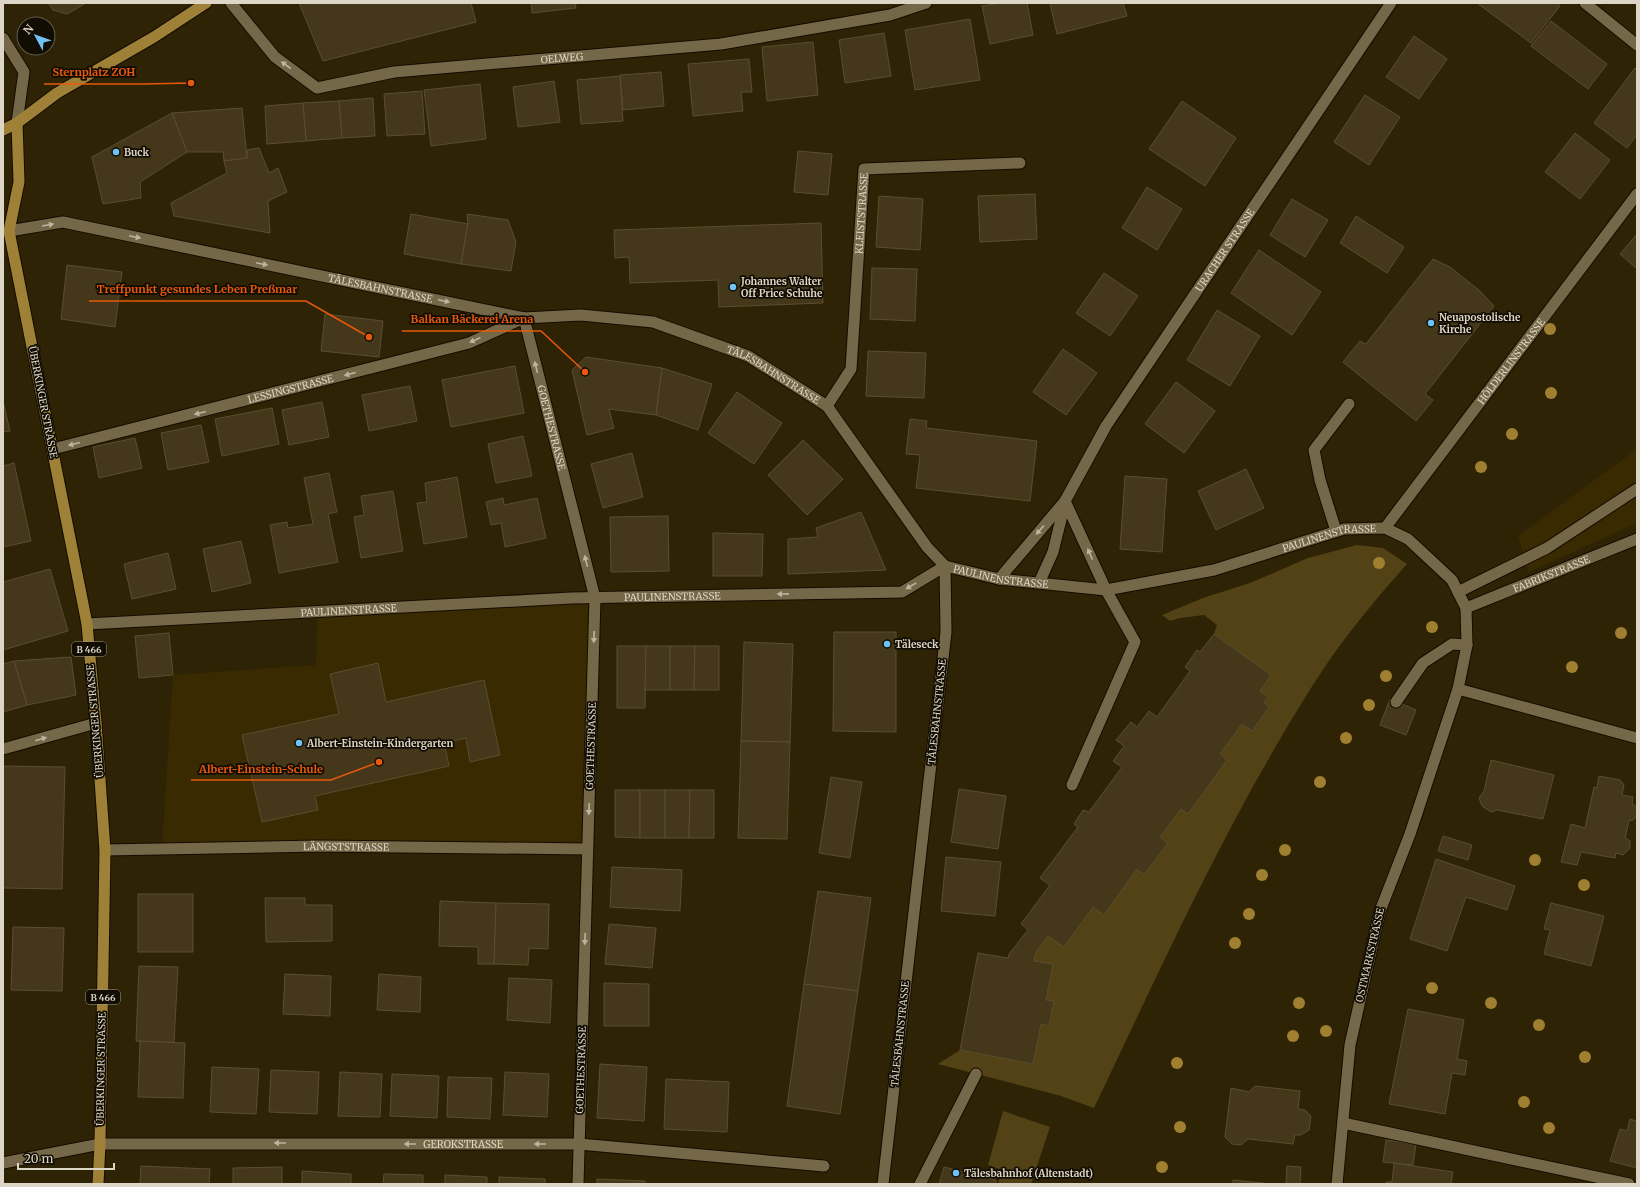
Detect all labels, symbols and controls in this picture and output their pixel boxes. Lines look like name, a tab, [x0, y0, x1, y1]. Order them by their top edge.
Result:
north arrow	[16, 16, 56, 56]
text: N	[20, 21, 37, 37]
street label: OELWEG	[540, 49, 584, 66]
callout: Sternplatz ZOH	[44, 61, 143, 84]
one-way arrow	[280, 61, 291, 69]
text: Sternplatz ZOH	[53, 65, 135, 79]
place label: Buck	[124, 146, 149, 159]
marker: Buck	[111, 147, 121, 157]
street label: KLEISTSTRASSE	[852, 172, 870, 254]
street label: URACHER STRASSE	[1192, 205, 1258, 294]
one-way arrow	[42, 221, 54, 227]
one-way arrow	[129, 235, 141, 241]
one-way arrow	[256, 261, 268, 267]
street label: TÄLESBAHNSTRASSE	[327, 271, 434, 305]
place label: Johannes Walter Off Price Schuhe	[740, 275, 823, 300]
callout: Treffpunkt gesundes Leben Preßmar	[89, 278, 306, 301]
text: Treffpunkt gesundes Leben Preßmar	[97, 282, 297, 296]
marker: Johannes Walter Off Price Schuhe	[728, 282, 738, 292]
one-way arrow	[438, 299, 451, 305]
callout: Balkan Bäckerei Arena	[402, 308, 541, 331]
place label: Neuapostolische Kirche	[1439, 311, 1521, 336]
text: Balkan Bäckerei Arena	[411, 312, 533, 326]
street label: HÖLDERLINSTRASSE	[1474, 315, 1548, 407]
marker: Neuapostolische Kirche	[1426, 318, 1436, 328]
one-way arrow	[470, 337, 481, 343]
street label: TÄLESBAHNSTRASSE	[725, 342, 823, 407]
street label: ÜBERKINGER STRASSE	[26, 345, 61, 460]
one-way arrow	[533, 361, 539, 373]
street label: LESSINGSTRASSE	[246, 371, 335, 406]
one-way arrow	[344, 371, 356, 377]
street label: GOETHESTRASSE	[535, 384, 569, 472]
one-way arrow	[194, 410, 206, 416]
one-way arrow	[68, 441, 80, 447]
street label: PAULINENSTRASSE	[1281, 522, 1377, 555]
one-way arrow	[1035, 525, 1044, 536]
one-way arrow	[1086, 548, 1092, 560]
street label: FABRIKSTRASSE	[1511, 552, 1592, 595]
one-way arrow	[582, 554, 588, 567]
street label: PAULINENSTRASSE	[952, 562, 1050, 591]
one-way arrow	[905, 583, 917, 590]
street label: PAULINENSTRASSE	[624, 589, 721, 604]
one-way arrow	[776, 591, 789, 597]
street label: PAULINENSTRASSE	[300, 601, 398, 619]
one-way arrow	[591, 631, 597, 644]
place label: Täleseck	[895, 638, 939, 651]
marker: Täleseck	[882, 639, 892, 649]
road number: B 466	[72, 642, 106, 656]
street label: TÄLESBAHNSTRASSE	[924, 658, 949, 766]
street label: ÜBERKINGER STRASSE	[83, 663, 106, 778]
street label: GOETHESTRASSE	[583, 701, 599, 790]
one-way arrow	[35, 736, 47, 742]
place label: Albert-Einstein-Kindergarten	[306, 737, 453, 750]
marker: Albert-Einstein-Kindergarten	[294, 738, 304, 748]
callout: Albert-Einstein-Schule	[191, 757, 331, 780]
text: Albert-Einstein-Schule	[198, 762, 323, 776]
one-way arrow	[585, 803, 592, 815]
street label: LÄNGSTSTRASSE	[303, 839, 390, 853]
street label: OSTMARKSTRASSE	[1353, 906, 1387, 1003]
one-way arrow	[582, 933, 588, 946]
street label: TÄLESBAHNSTRASSE	[887, 980, 912, 1088]
road number: B 466	[86, 990, 120, 1004]
street label: ÜBERKINGER STRASSE	[93, 1011, 109, 1126]
street label: GOETHESTRASSE	[573, 1025, 589, 1114]
street label: GEROKSTRASSE	[423, 1138, 504, 1151]
one-way arrow	[273, 1140, 286, 1146]
one-way arrow	[404, 1140, 416, 1147]
one-way arrow	[533, 1141, 546, 1147]
scale bar	[18, 1145, 114, 1171]
text: 20 m	[24, 1151, 53, 1166]
place label: Tälesbahnhof (Altenstadt)	[964, 1167, 1093, 1180]
marker: Tälesbahnhof (Altenstadt)	[951, 1168, 961, 1178]

